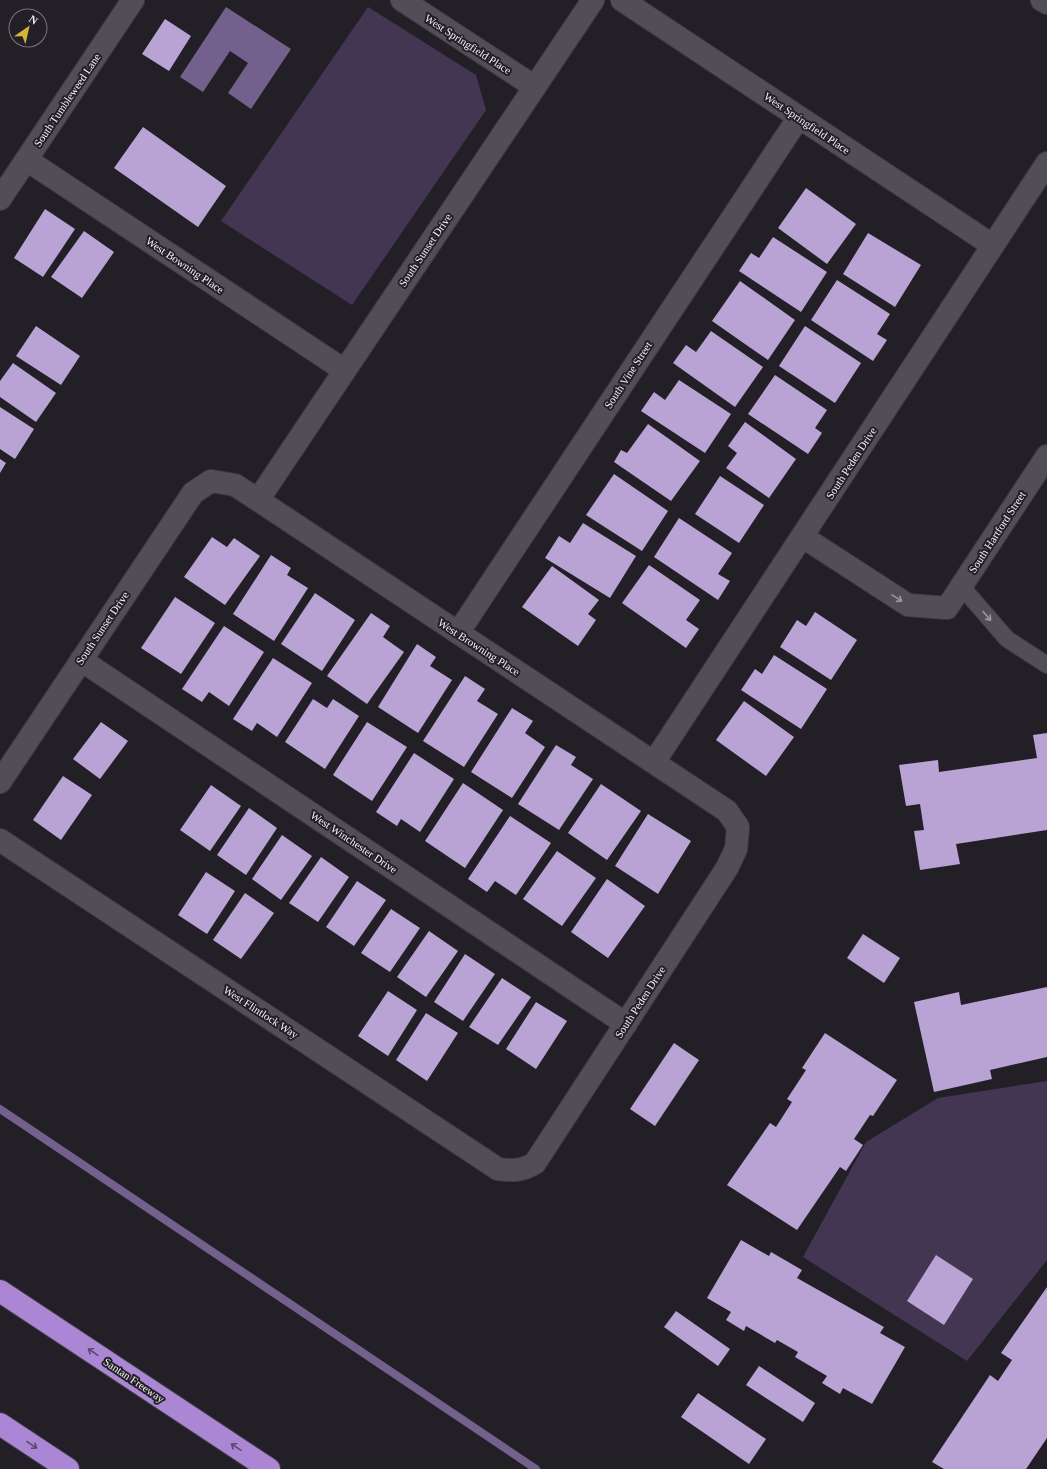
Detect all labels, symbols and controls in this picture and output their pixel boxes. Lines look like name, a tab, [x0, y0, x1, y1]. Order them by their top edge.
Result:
north arrow	[8, 8, 48, 48]
street label: West Springfield Place	[423, 12, 514, 76]
text: N	[27, 13, 40, 27]
street label: South Tumbleweed Lane	[31, 51, 103, 149]
street label: West Springfield Place	[762, 90, 852, 156]
street label: South Sunset Drive	[396, 211, 454, 289]
street label: West Bowning Place	[144, 234, 226, 296]
street label: South Vine Street	[602, 339, 654, 411]
street label: South Peden Drive	[823, 425, 879, 501]
street label: South Hartford Street	[966, 489, 1028, 575]
street label: South Sunset Drive	[73, 589, 131, 667]
one-way arrow	[891, 594, 902, 602]
one-way arrow	[983, 611, 992, 622]
street label: West Browning Place	[436, 616, 522, 678]
street label: West Winchester Drive	[308, 809, 400, 875]
street label: South Peden Drive	[612, 964, 668, 1040]
street label: West Flintlock Way	[221, 983, 301, 1041]
one-way arrow	[88, 1348, 99, 1356]
street label: Santan Freeway	[101, 1355, 167, 1405]
one-way arrow	[27, 1441, 38, 1449]
one-way arrow	[230, 1443, 242, 1451]

